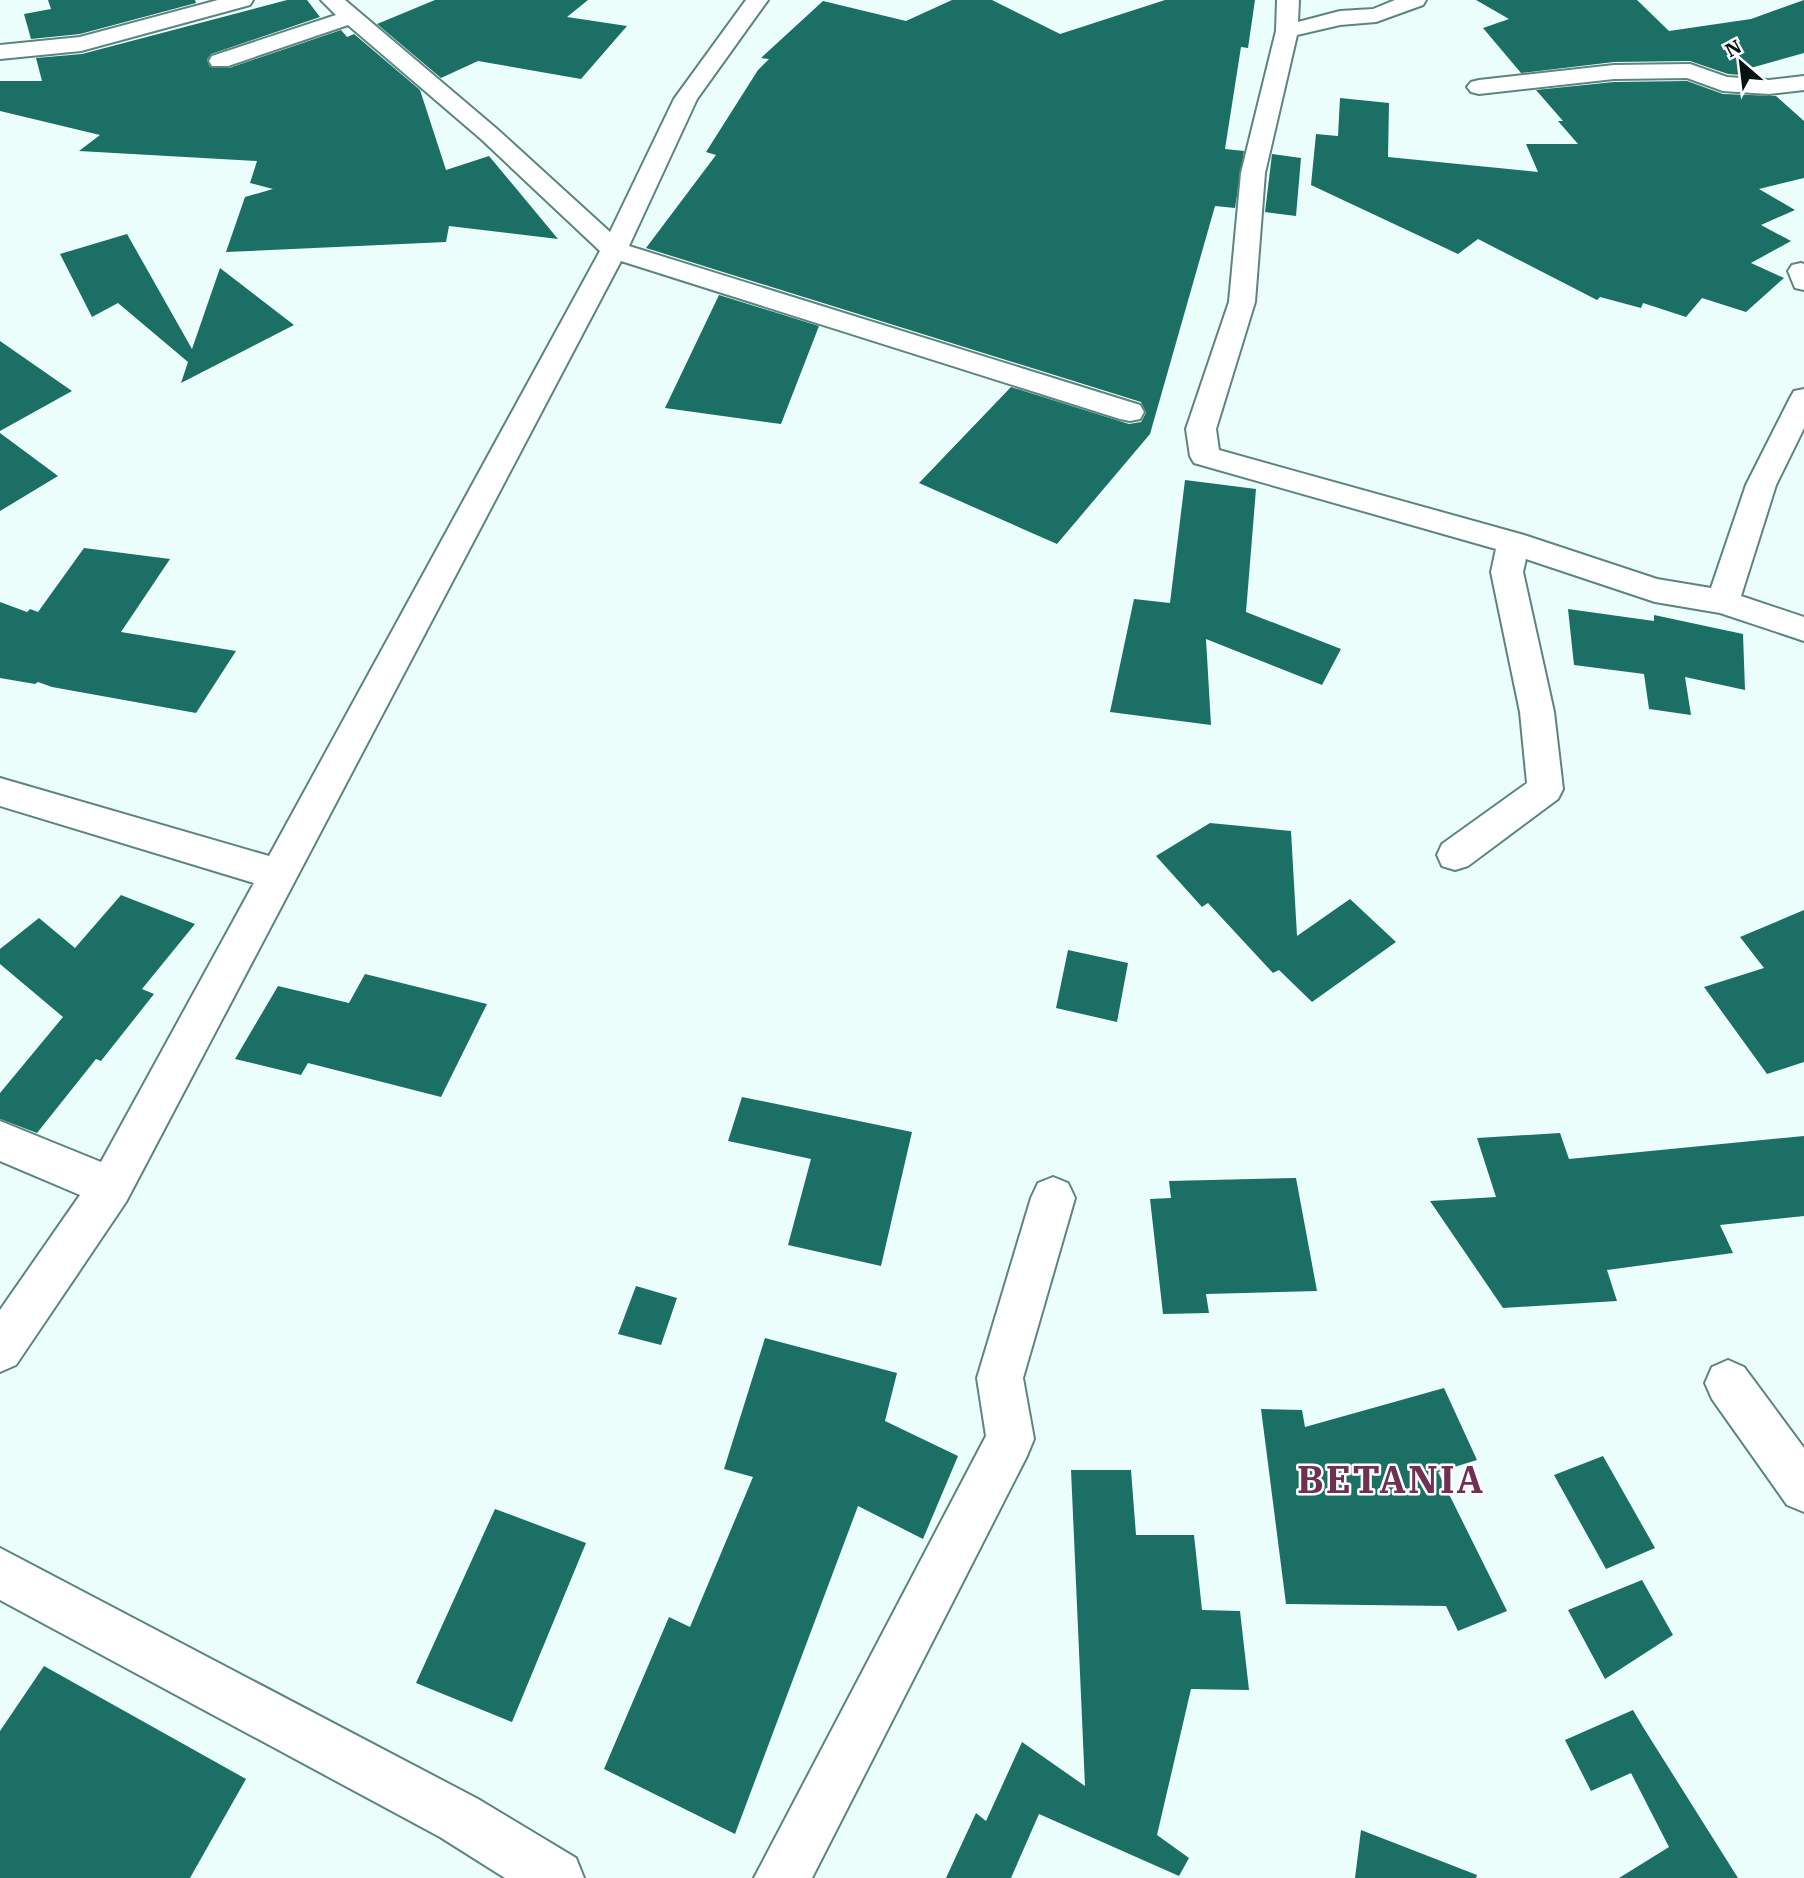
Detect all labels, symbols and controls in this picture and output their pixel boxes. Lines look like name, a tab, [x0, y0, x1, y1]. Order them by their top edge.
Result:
north arrow	[1706, 28, 1776, 98]
text: N	[1721, 34, 1745, 62]
district label: BETANIA	[1297, 1454, 1485, 1503]

